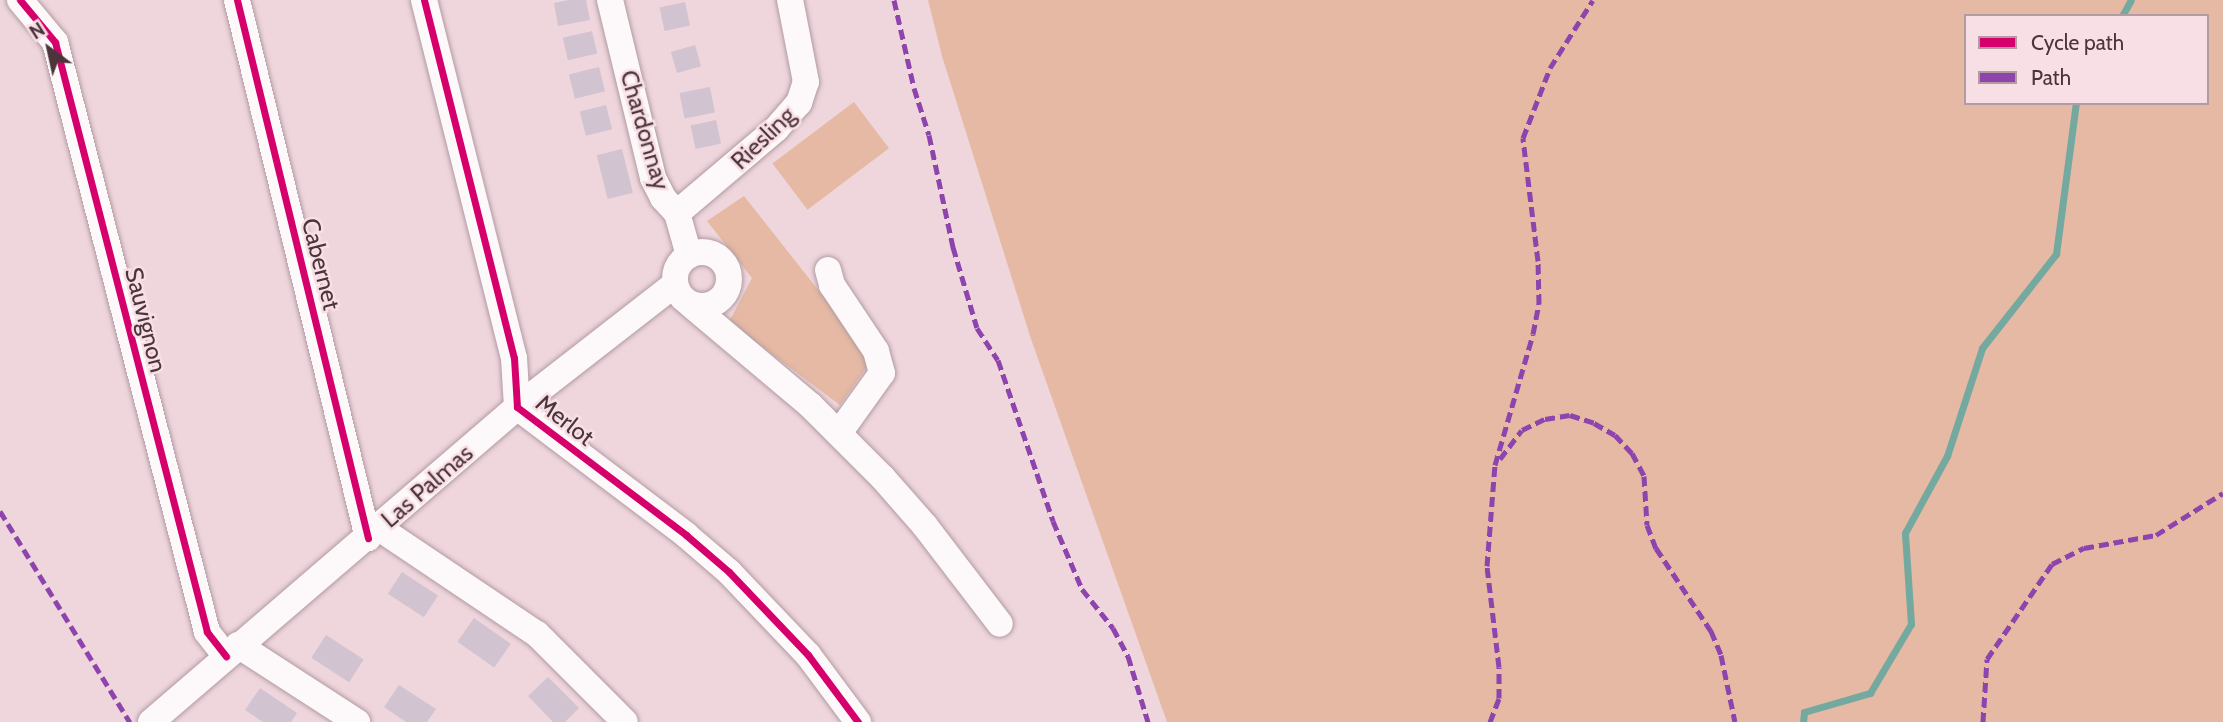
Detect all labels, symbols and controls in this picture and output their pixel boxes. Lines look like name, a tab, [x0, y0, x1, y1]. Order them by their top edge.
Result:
north arrow	[14, 14, 84, 84]
legend	[1964, 14, 2209, 105]
text: N	[25, 18, 49, 44]
text: Cycle path	[2031, 30, 2124, 55]
text: Path	[2031, 65, 2071, 90]
street label: Chardonnay	[614, 67, 676, 193]
street label: Riesling	[725, 101, 801, 175]
street label: Cabernet	[296, 215, 346, 313]
street label: Sauvignon	[119, 265, 173, 375]
street label: Merlot	[530, 388, 600, 452]
street label: Las Palmas	[375, 438, 479, 534]

